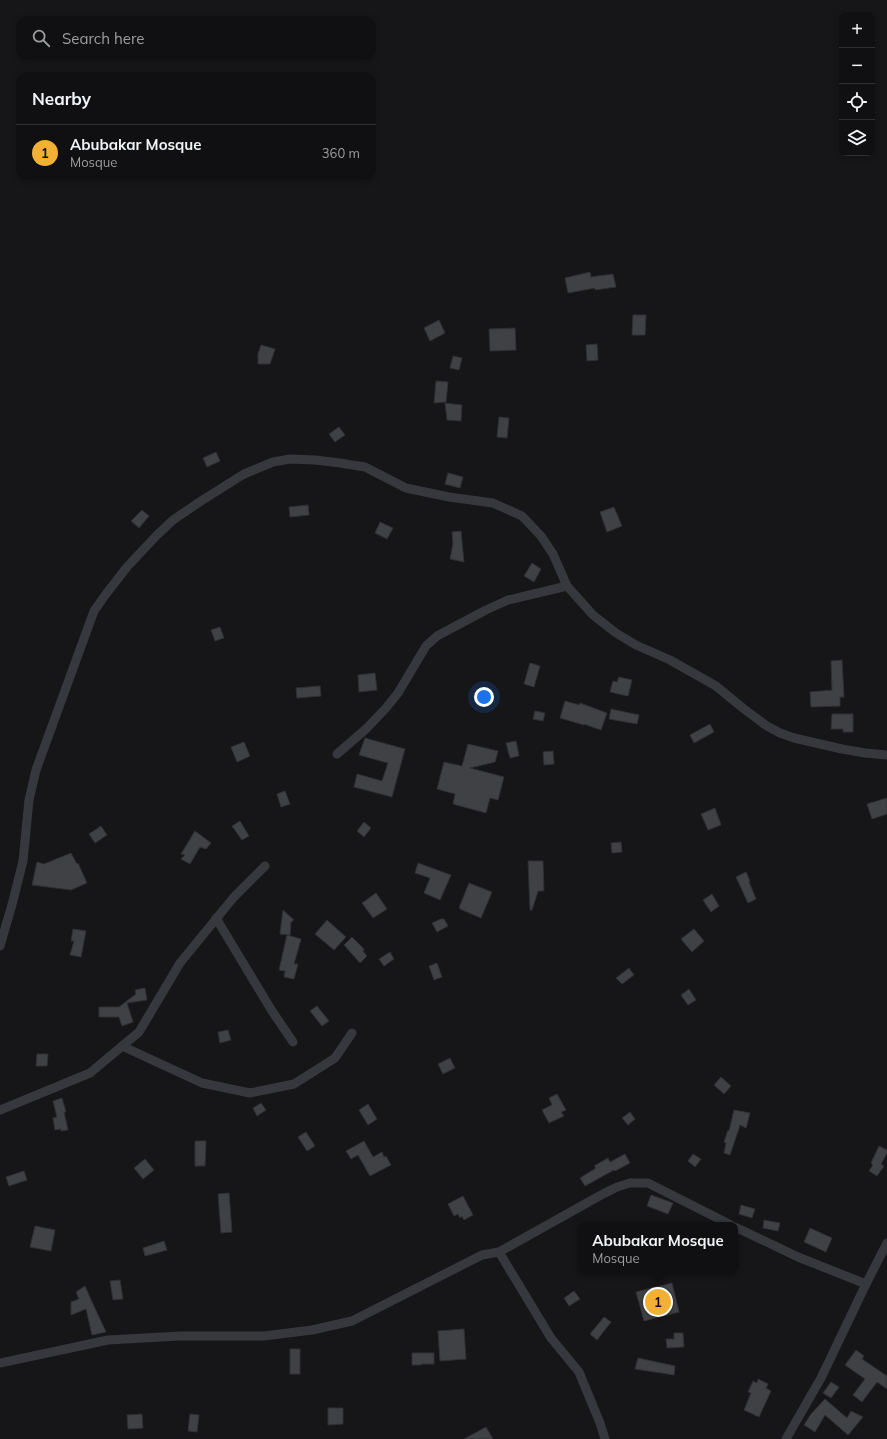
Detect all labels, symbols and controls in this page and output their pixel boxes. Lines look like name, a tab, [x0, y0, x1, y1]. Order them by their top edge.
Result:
map controls	[839, 12, 875, 156]
button: +	[839, 12, 875, 48]
search box	[16, 16, 376, 60]
icon: search	[30, 27, 52, 49]
text: Search here	[62, 29, 144, 48]
button: −	[839, 48, 875, 84]
button: locate	[839, 84, 875, 120]
text: Nearby	[32, 88, 91, 109]
button: layers	[839, 120, 875, 156]
text: Abubakar Mosque	[70, 135, 202, 154]
text: 1	[41, 145, 49, 161]
text: 360 m	[322, 145, 360, 161]
text: Mosque	[70, 154, 117, 170]
your location	[474, 687, 494, 707]
popup	[578, 1222, 738, 1274]
text: Abubakar Mosque	[592, 1231, 724, 1250]
text: Mosque	[592, 1250, 640, 1266]
pin: 1	[645, 1287, 671, 1317]

